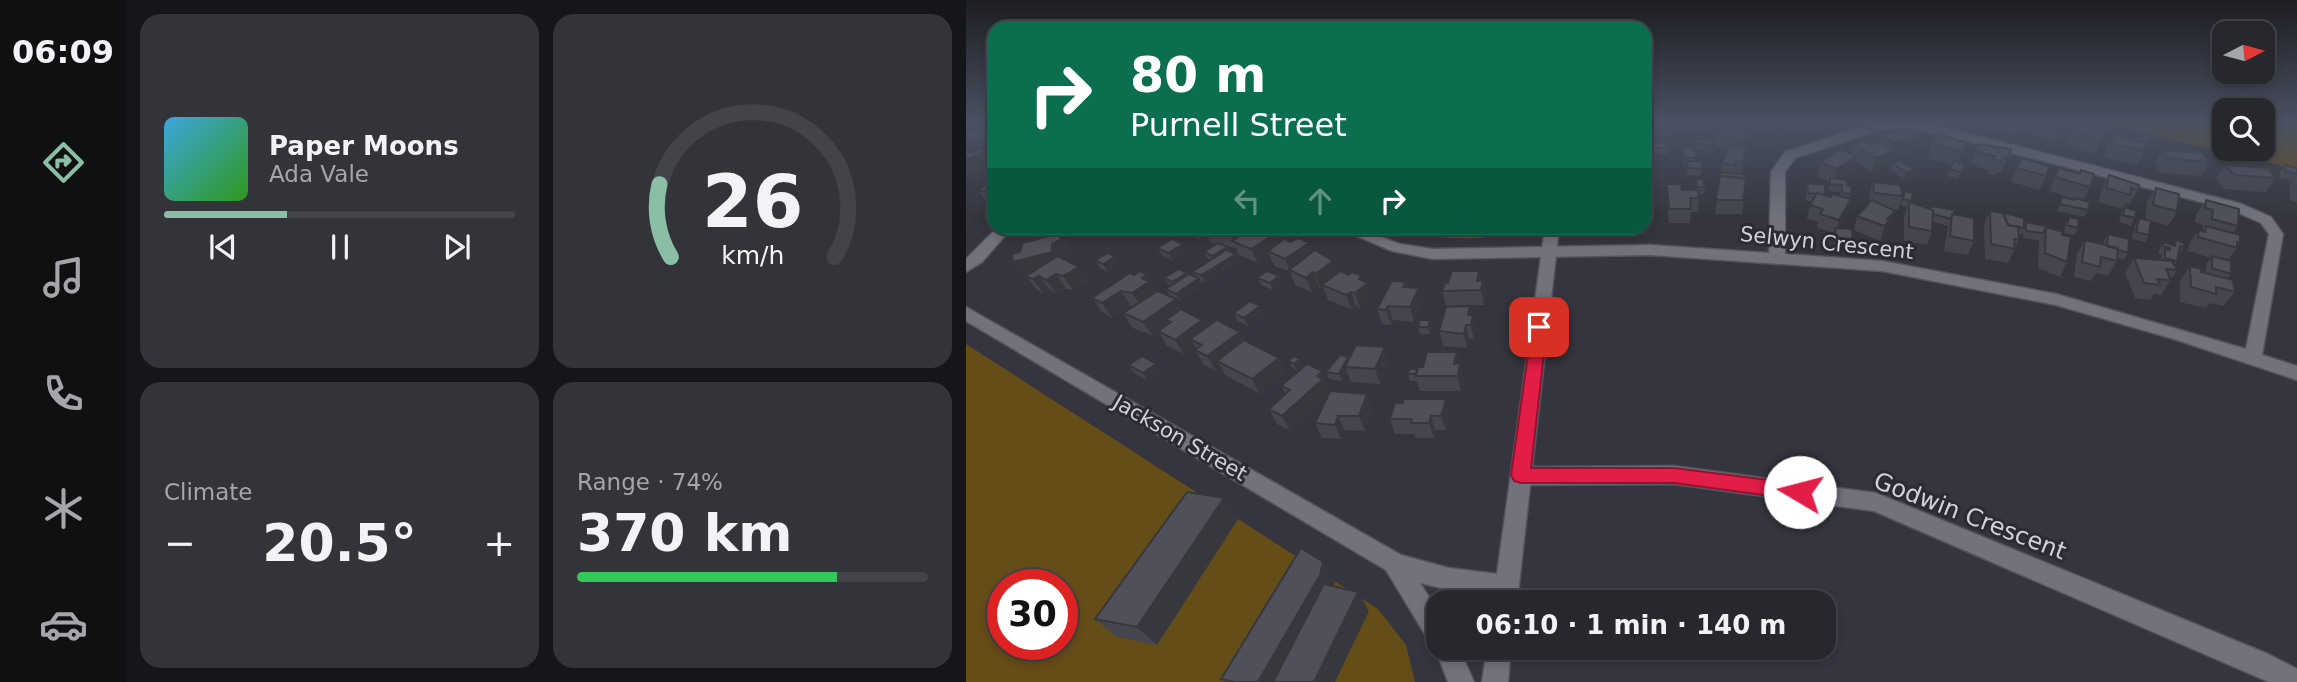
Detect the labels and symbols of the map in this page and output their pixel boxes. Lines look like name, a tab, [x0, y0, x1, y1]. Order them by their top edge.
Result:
north arrow	[2212, 21, 2275, 84]
street label: Selwyn Crescent	[1739, 222, 1915, 264]
pin	[1509, 297, 1569, 357]
street label: Jackson Street	[1107, 389, 1251, 486]
position arrow	[1763, 455, 1837, 529]
street label: Godwin Crescent	[1870, 466, 2070, 566]
speed limit sign: 30	[987, 569, 1078, 660]

